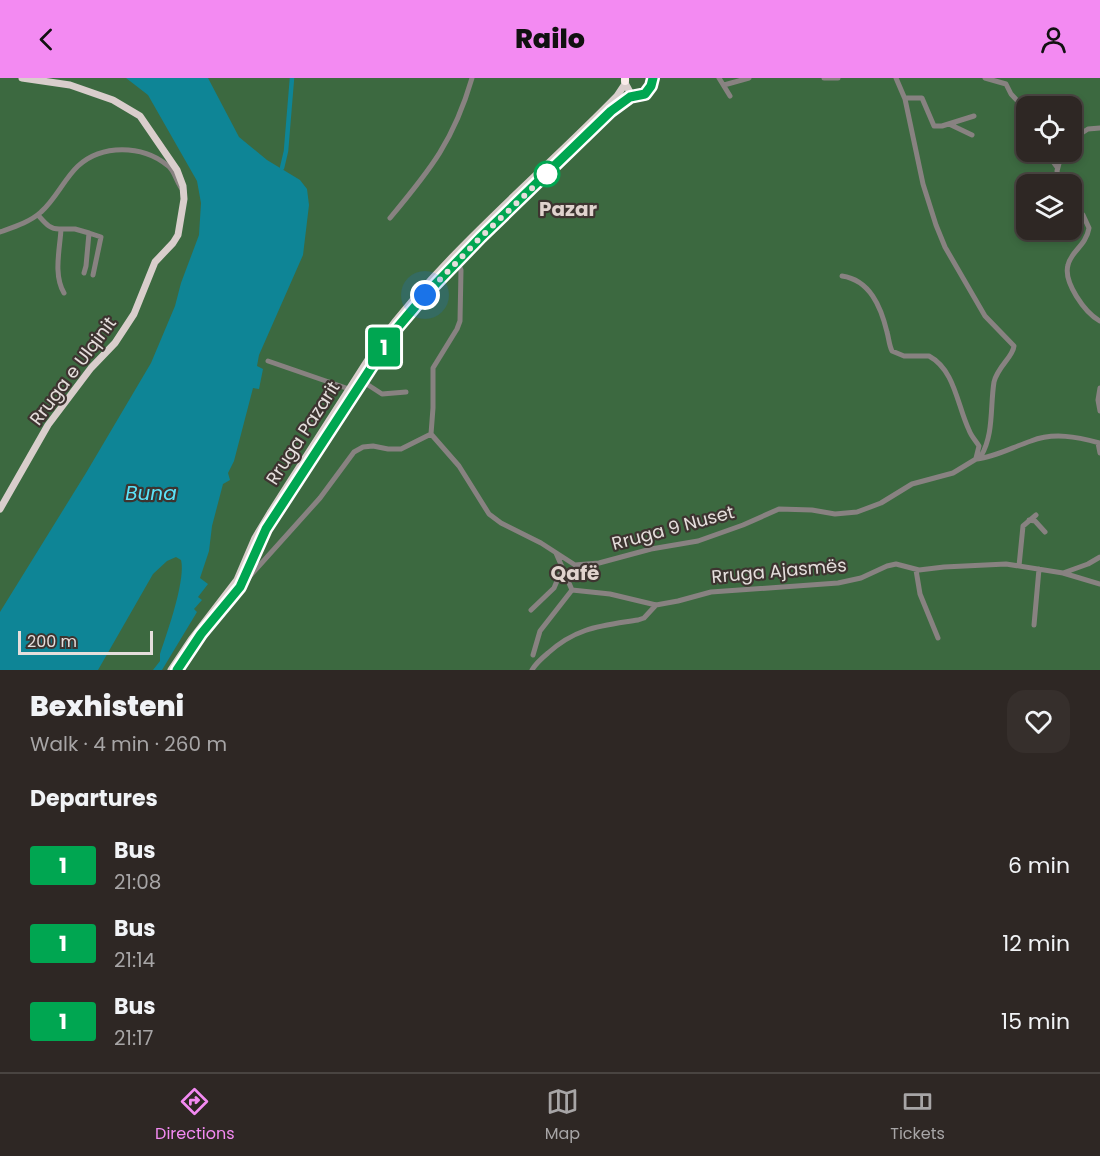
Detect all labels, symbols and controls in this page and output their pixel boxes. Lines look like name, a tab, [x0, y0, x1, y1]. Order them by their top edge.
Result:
text: Railo	[515, 20, 585, 57]
icon: back	[30, 23, 63, 56]
icon: person	[1037, 23, 1070, 56]
map controls	[1016, 96, 1082, 240]
button: locate	[1016, 96, 1082, 162]
unlabelled marker	[534, 161, 560, 187]
button: layers	[1016, 174, 1082, 240]
district label: Pazar	[539, 195, 597, 223]
your location	[410, 280, 440, 310]
street label: Rruga e Ulqinit	[24, 311, 122, 430]
line badge: 1	[364, 328, 404, 366]
text: 1	[380, 333, 388, 362]
street label: Rruga Pazarit	[260, 376, 345, 489]
water label: Buna	[125, 479, 177, 507]
street label: Rruga 9 Nuset	[609, 499, 737, 556]
street label: Rruga Ajasmës	[710, 552, 848, 589]
district label: Qafë	[551, 559, 599, 587]
scale bar	[18, 628, 153, 656]
text: 200 m	[27, 630, 77, 653]
text: Bexhisteni	[30, 687, 184, 726]
button: heart	[1007, 690, 1070, 753]
text: Walk · 4 min · 260 m	[30, 730, 227, 758]
text: Departures	[30, 783, 158, 814]
text: Bus	[114, 835, 156, 866]
text: 6 min	[1008, 850, 1070, 881]
text: 1	[59, 851, 67, 880]
text: 21:08	[114, 868, 161, 896]
text: Bus	[114, 913, 156, 944]
text: 12 min	[1002, 928, 1070, 959]
text: 1	[59, 929, 67, 958]
text: 21:14	[114, 946, 155, 974]
text: Bus	[114, 991, 156, 1022]
text: 15 min	[1001, 1006, 1070, 1037]
text: 1	[59, 1007, 67, 1036]
text: 21:17	[114, 1024, 153, 1052]
tab: Directions	[155, 1085, 235, 1146]
tab: Map	[545, 1085, 580, 1146]
tab: Tickets	[890, 1085, 945, 1146]

